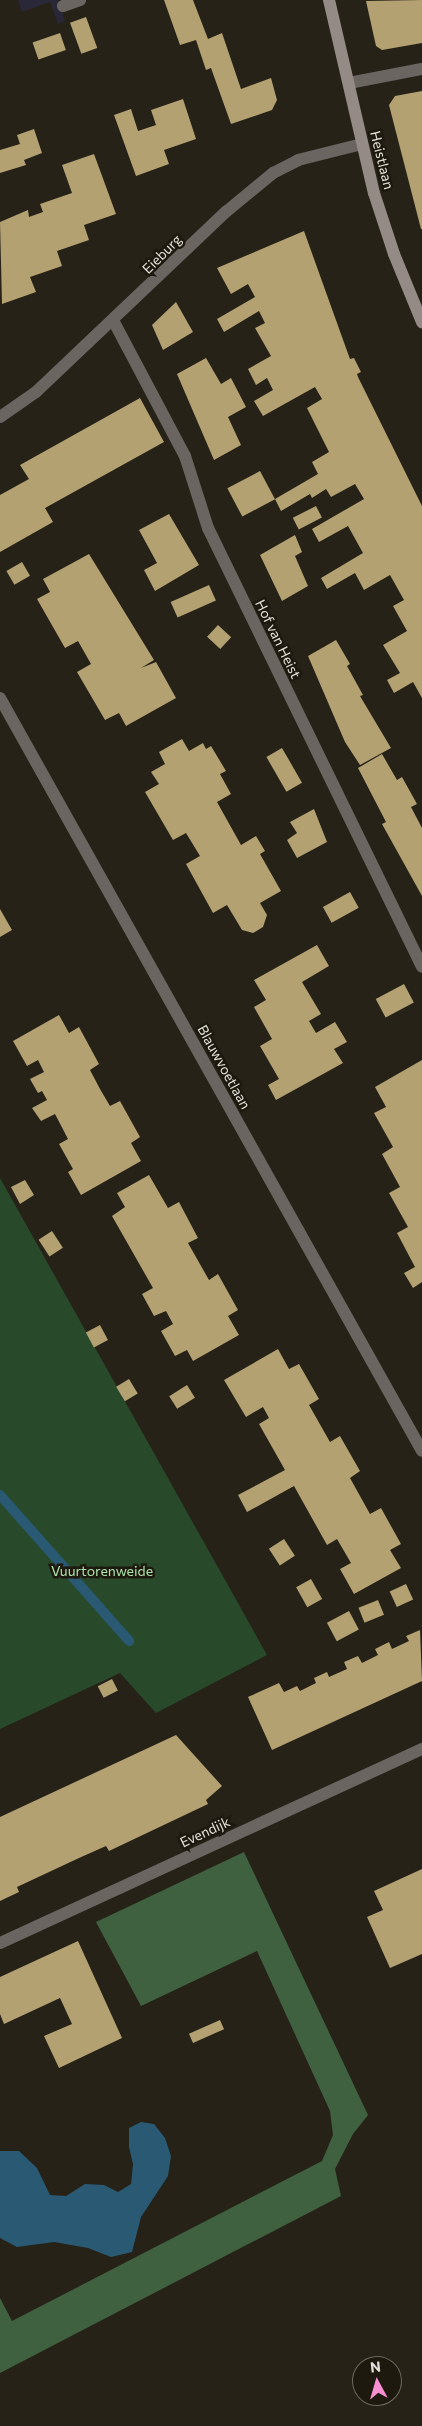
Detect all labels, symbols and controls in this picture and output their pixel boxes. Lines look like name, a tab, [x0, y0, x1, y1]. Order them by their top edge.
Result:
street label: Heistlaan	[367, 129, 397, 191]
street label: Eieburg	[139, 231, 185, 277]
street label: Hof van Heist	[252, 597, 304, 681]
street label: Blauwvoetlaan	[194, 1022, 254, 1112]
park label: Vuurtorenweide	[51, 1563, 153, 1579]
street label: Evendijk	[177, 1813, 233, 1851]
north arrow	[352, 2356, 402, 2406]
text: N	[369, 2358, 382, 2376]

